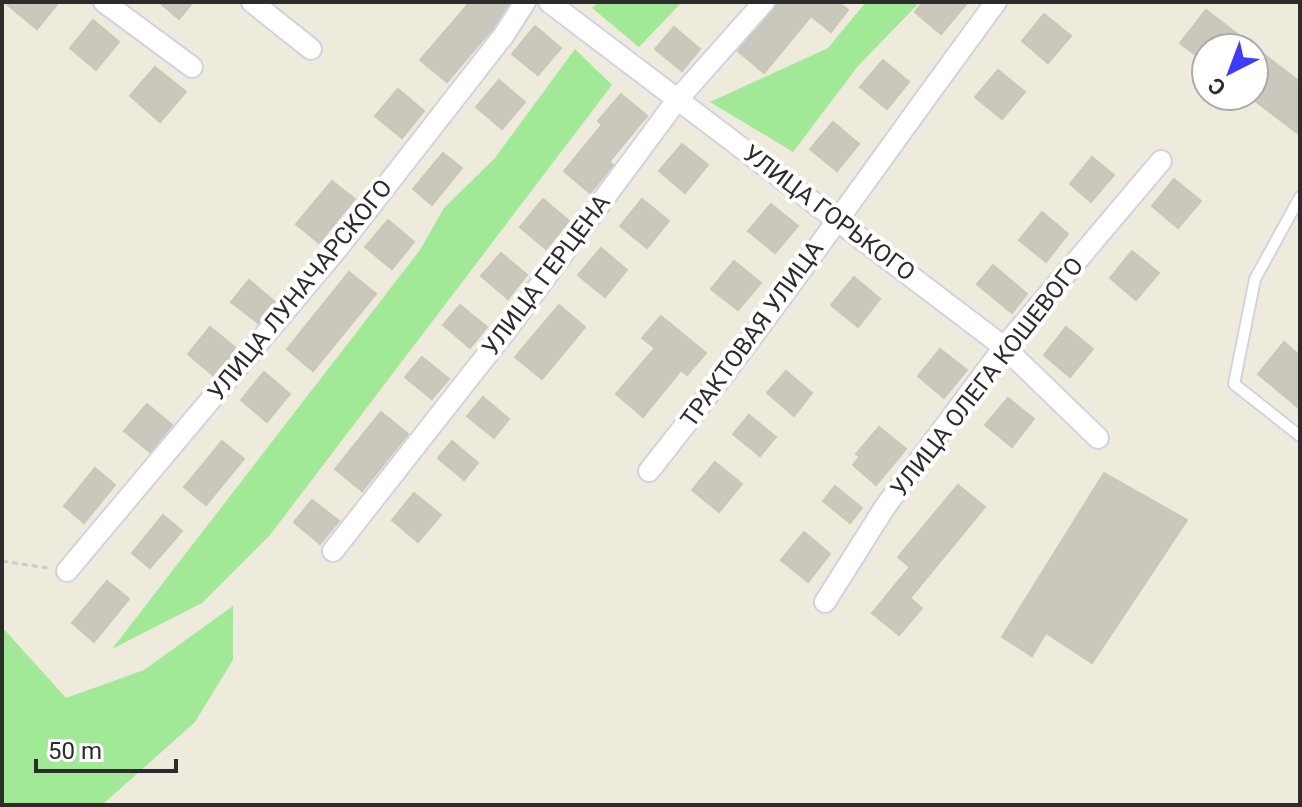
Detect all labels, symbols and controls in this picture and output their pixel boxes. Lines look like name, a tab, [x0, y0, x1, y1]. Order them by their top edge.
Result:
north arrow	[1190, 32, 1270, 112]
text: С	[1203, 72, 1231, 101]
street label: УЛИЦА ГОРЬКОГО	[738, 139, 920, 287]
street label: УЛИЦА ЛУНАЧАРСКОГО	[202, 174, 398, 406]
street label: УЛИЦА ГЕРЦЕНА	[476, 189, 616, 361]
street label: ТРАКТОВАЯ УЛИЦА	[675, 235, 829, 433]
street label: УЛИЦА ОЛЕГА КОШЕВОГО	[885, 252, 1089, 502]
scale bar	[36, 723, 176, 773]
text: 50 m	[48, 737, 102, 765]

